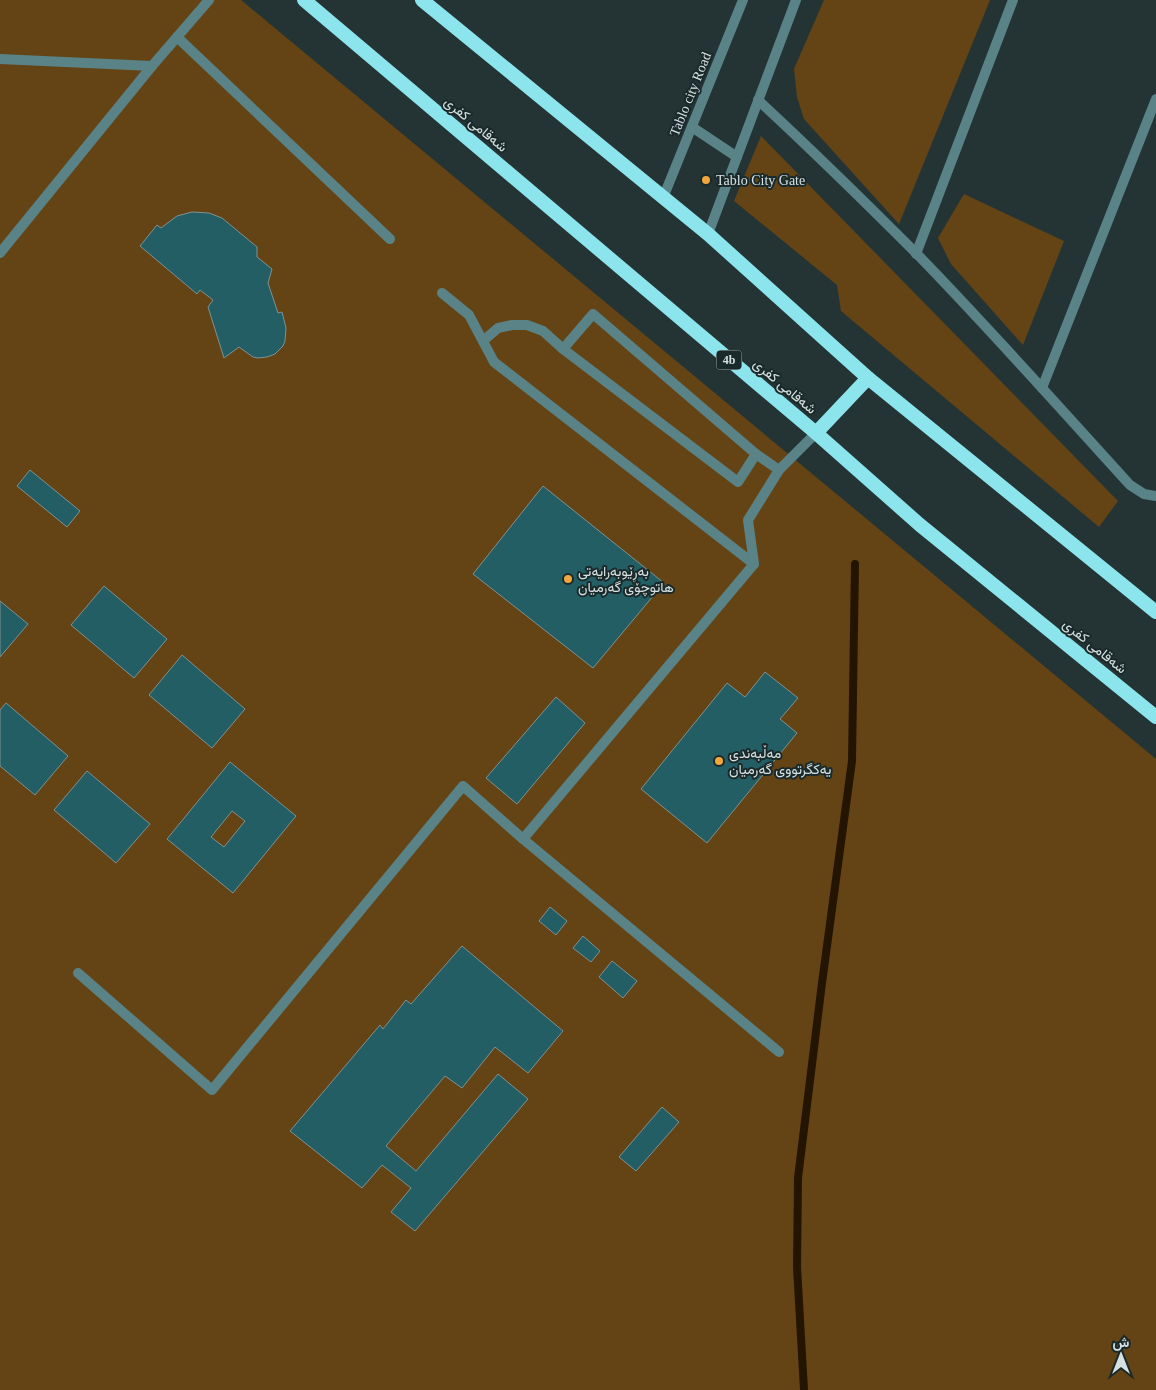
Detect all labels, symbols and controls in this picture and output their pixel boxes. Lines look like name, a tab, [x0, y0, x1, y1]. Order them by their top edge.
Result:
street label: Tablo city Road	[667, 50, 714, 138]
street label: شەقامی کفری	[441, 94, 510, 156]
place label: Tablo City Gate	[716, 173, 805, 188]
marker: Tablo City Gate	[700, 174, 712, 186]
road number: 4b	[716, 350, 742, 370]
street label: شەقامی کفری	[750, 356, 819, 418]
place label: بەڕێوبەرایەتی هاتوچۆی گەرمیان	[578, 564, 674, 597]
marker: بەڕێوبەرایەتی هاتوچۆی گەرمیان	[562, 573, 574, 585]
street label: شەقامی کفری	[1059, 616, 1129, 677]
place label: مەڵبەندی یەکگرتووی گەرمیان	[729, 745, 831, 778]
marker: مەڵبەندی یەکگرتووی گەرمیان	[713, 755, 725, 767]
north arrow	[1096, 1330, 1146, 1380]
text: ش	[1113, 1335, 1130, 1351]

